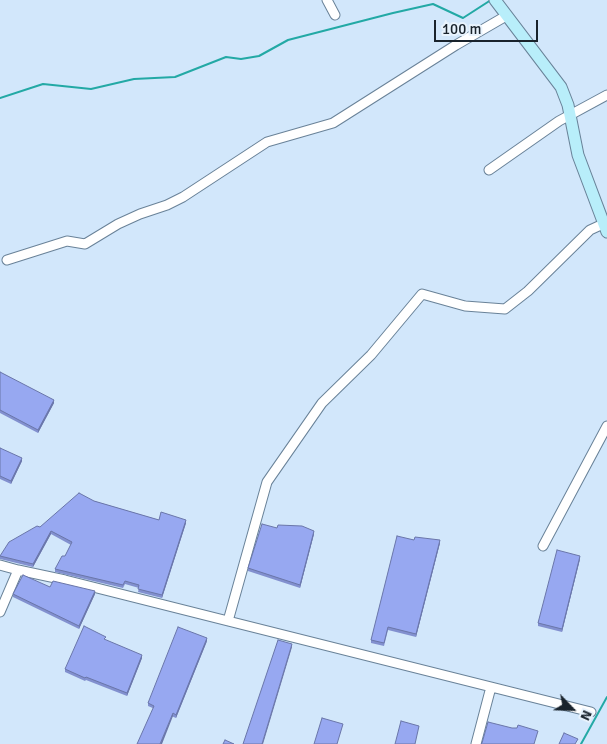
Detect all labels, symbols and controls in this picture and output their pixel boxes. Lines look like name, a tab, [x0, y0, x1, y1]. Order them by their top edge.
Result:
scale bar	[437, 10, 541, 42]
text: 100 m	[442, 20, 482, 38]
north arrow	[547, 684, 597, 734]
text: N	[576, 707, 596, 723]

